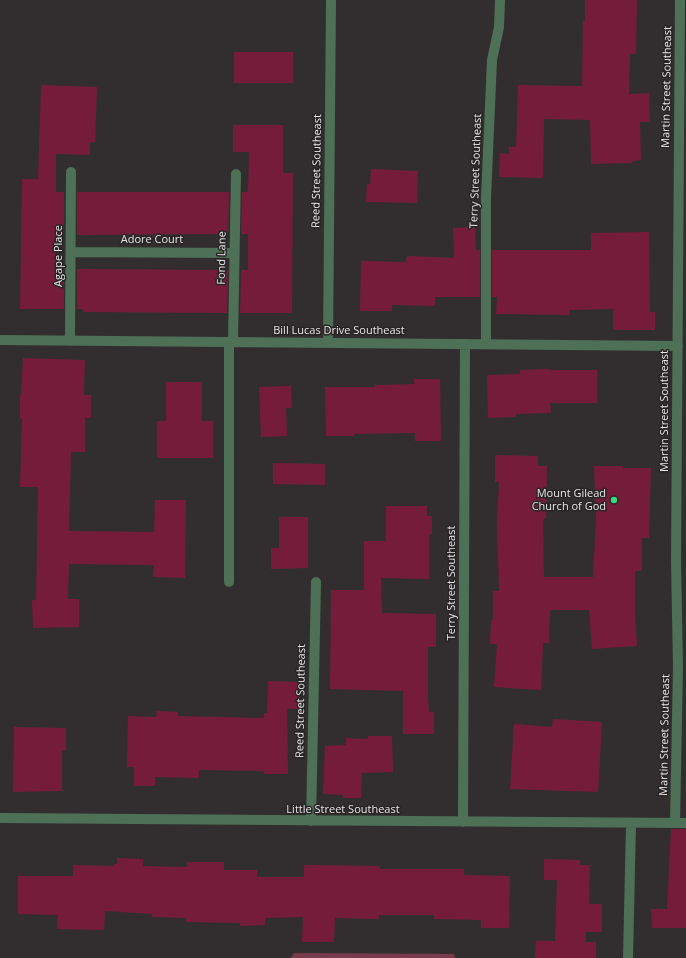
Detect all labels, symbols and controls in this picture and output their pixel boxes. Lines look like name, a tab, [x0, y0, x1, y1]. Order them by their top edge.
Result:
street label: Martin Street Southeast	[659, 26, 675, 148]
street label: Terry Street Southeast	[467, 113, 485, 229]
street label: Reed Street Southeast	[309, 114, 325, 228]
street label: Agape Place	[52, 225, 66, 287]
street label: Fond Lane	[215, 231, 229, 285]
street label: Adore Court	[121, 233, 183, 247]
street label: Bill Lucas Drive Southeast	[273, 324, 405, 338]
street label: Martin Street Southeast	[658, 350, 672, 472]
place label: Mount Gilead Church of God	[532, 487, 606, 513]
marker: Mount Gilead Church of God	[609, 495, 619, 505]
street label: Terry Street Southeast	[445, 526, 459, 640]
street label: Reed Street Southeast	[293, 644, 309, 758]
street label: Martin Street Southeast	[657, 674, 673, 796]
street label: Little Street Southeast	[286, 803, 400, 817]

